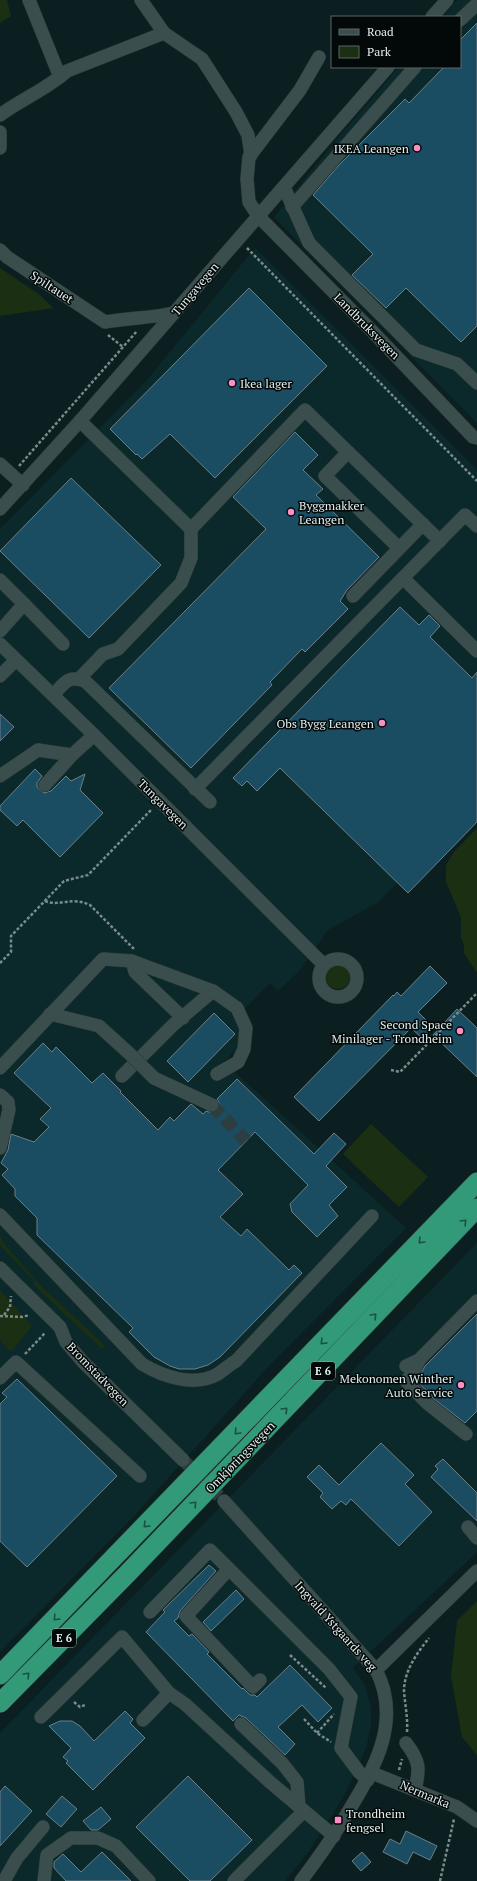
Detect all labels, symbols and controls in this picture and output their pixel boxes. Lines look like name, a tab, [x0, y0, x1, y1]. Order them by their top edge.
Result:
legend	[331, 16, 461, 68]
text: Road	[367, 24, 394, 39]
text: Park	[367, 44, 392, 59]
place label: IKEA Leangen	[334, 141, 409, 156]
marker: IKEA Leangen	[412, 143, 422, 153]
street label: Tungavegen	[168, 259, 222, 319]
street label: Spiltauet	[28, 268, 77, 307]
street label: Landbruksvegen	[331, 290, 403, 362]
place label: Ikea lager	[240, 376, 292, 391]
marker: Ikea lager	[227, 378, 237, 388]
place label: Byggmakker Leangen	[299, 498, 365, 527]
marker: Byggmakker Leangen	[286, 507, 296, 517]
place label: Obs Bygg Leangen	[276, 716, 374, 731]
marker: Obs Bygg Leangen	[377, 718, 387, 728]
street label: Tungavegen	[135, 776, 191, 832]
place label: Second Space Minilager - Trondheim	[331, 1017, 453, 1046]
marker: Second Space Minilager - Trondheim	[455, 1026, 465, 1036]
one-way arrow	[459, 1219, 467, 1227]
one-way arrow	[418, 1236, 426, 1244]
one-way arrow	[370, 1313, 377, 1321]
one-way arrow	[321, 1337, 328, 1345]
street label: Bromstadvegen	[64, 1339, 132, 1409]
road number: E 6	[311, 1362, 335, 1380]
place label: Mekonomen Winther Auto Service	[340, 1371, 453, 1400]
marker: Mekonomen Winther Auto Service	[456, 1380, 466, 1390]
one-way arrow	[280, 1407, 287, 1415]
street label: Omkjøringsvegen	[202, 1418, 278, 1496]
one-way arrow	[234, 1427, 242, 1435]
one-way arrow	[190, 1501, 197, 1509]
one-way arrow	[143, 1520, 151, 1528]
street label: Ingvald Ystgaards veg	[292, 1578, 381, 1674]
one-way arrow	[53, 1613, 61, 1621]
road number: E 6	[52, 1629, 76, 1647]
one-way arrow	[23, 1672, 30, 1680]
street label: Nermarka	[398, 1777, 452, 1811]
place label: Trondheim fengsel	[346, 1806, 406, 1835]
marker: Trondheim fengsel	[333, 1815, 343, 1825]

